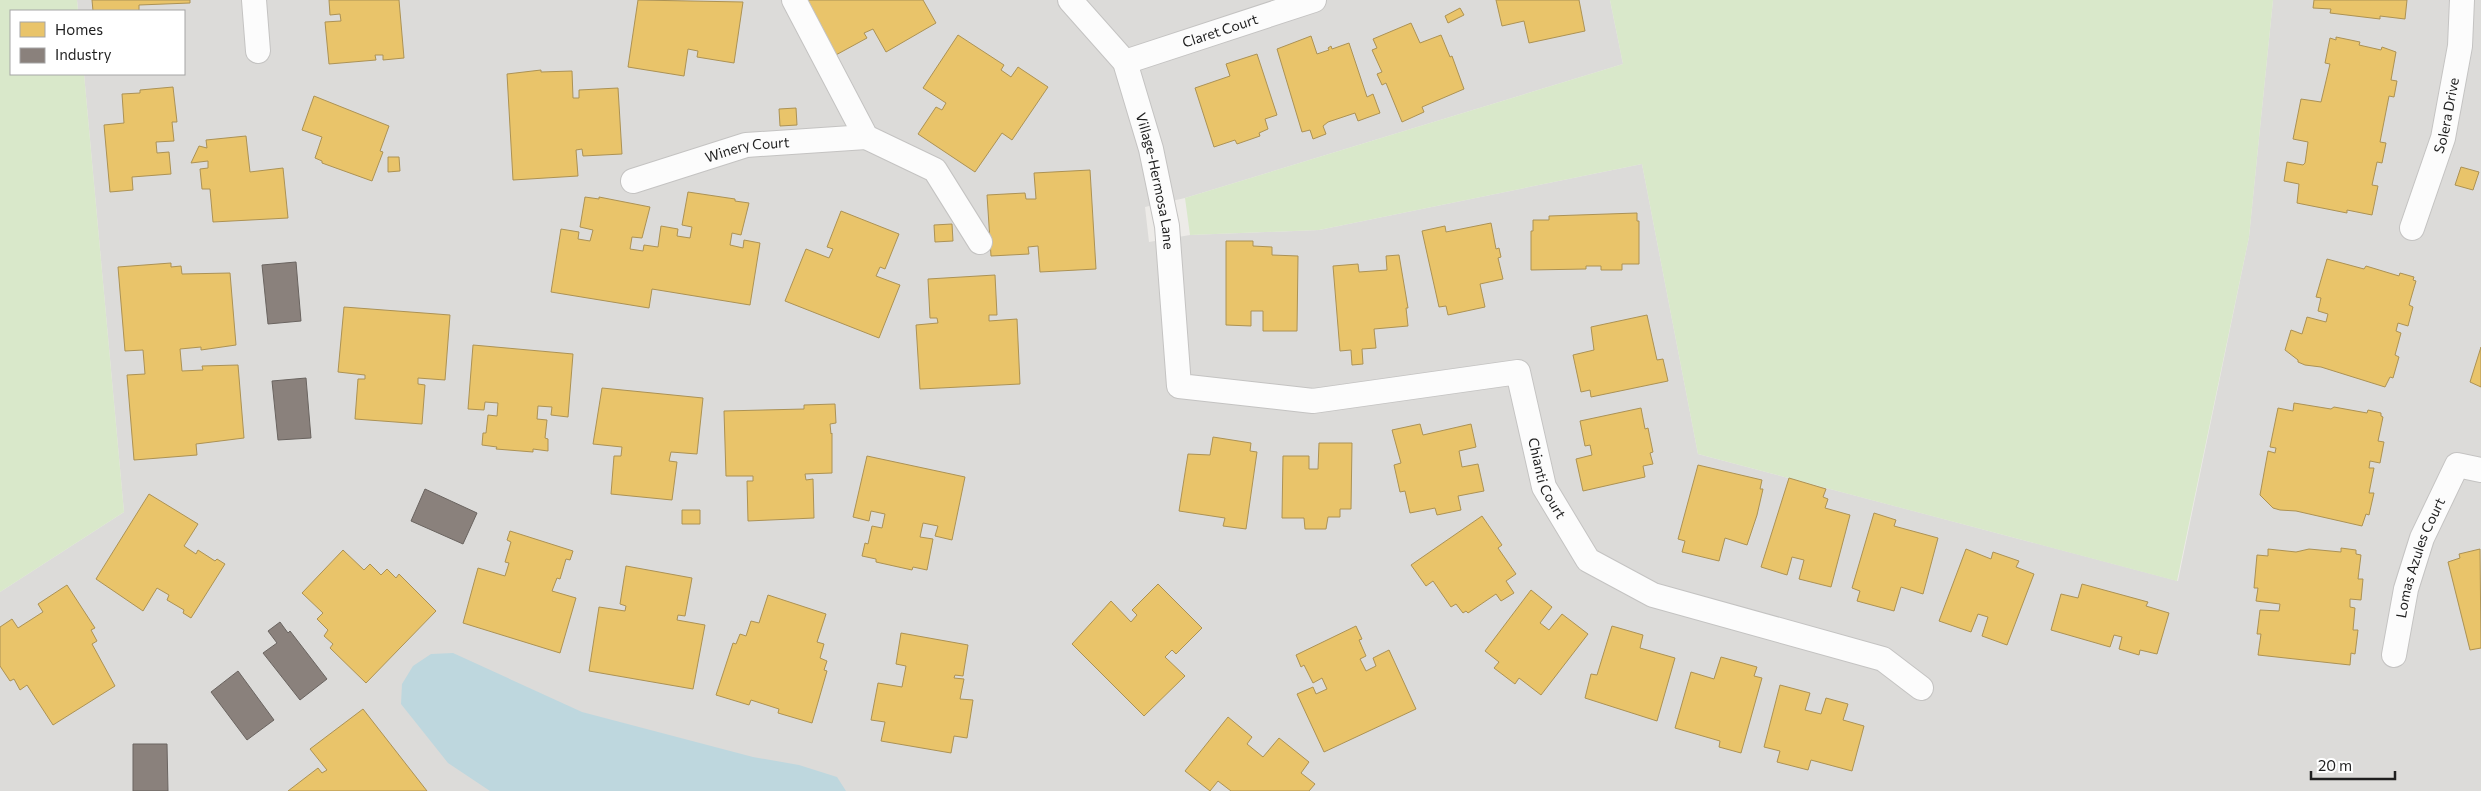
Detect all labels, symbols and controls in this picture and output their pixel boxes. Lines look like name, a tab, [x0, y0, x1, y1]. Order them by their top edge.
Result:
legend	[10, 10, 185, 75]
street label: Claret Court	[1180, 10, 1260, 51]
text: Homes	[55, 20, 103, 38]
text: Industry	[55, 45, 112, 63]
street label: Solera Drive	[2429, 76, 2462, 155]
street label: Village-Hermosa Lane	[1133, 111, 1178, 250]
street label: Winery Court	[703, 133, 790, 166]
street label: Chianti Court	[1525, 436, 1570, 522]
street label: Lomas Azules Court	[2392, 494, 2448, 619]
scale bar	[2311, 748, 2395, 780]
text: 20 m	[2318, 756, 2352, 774]

